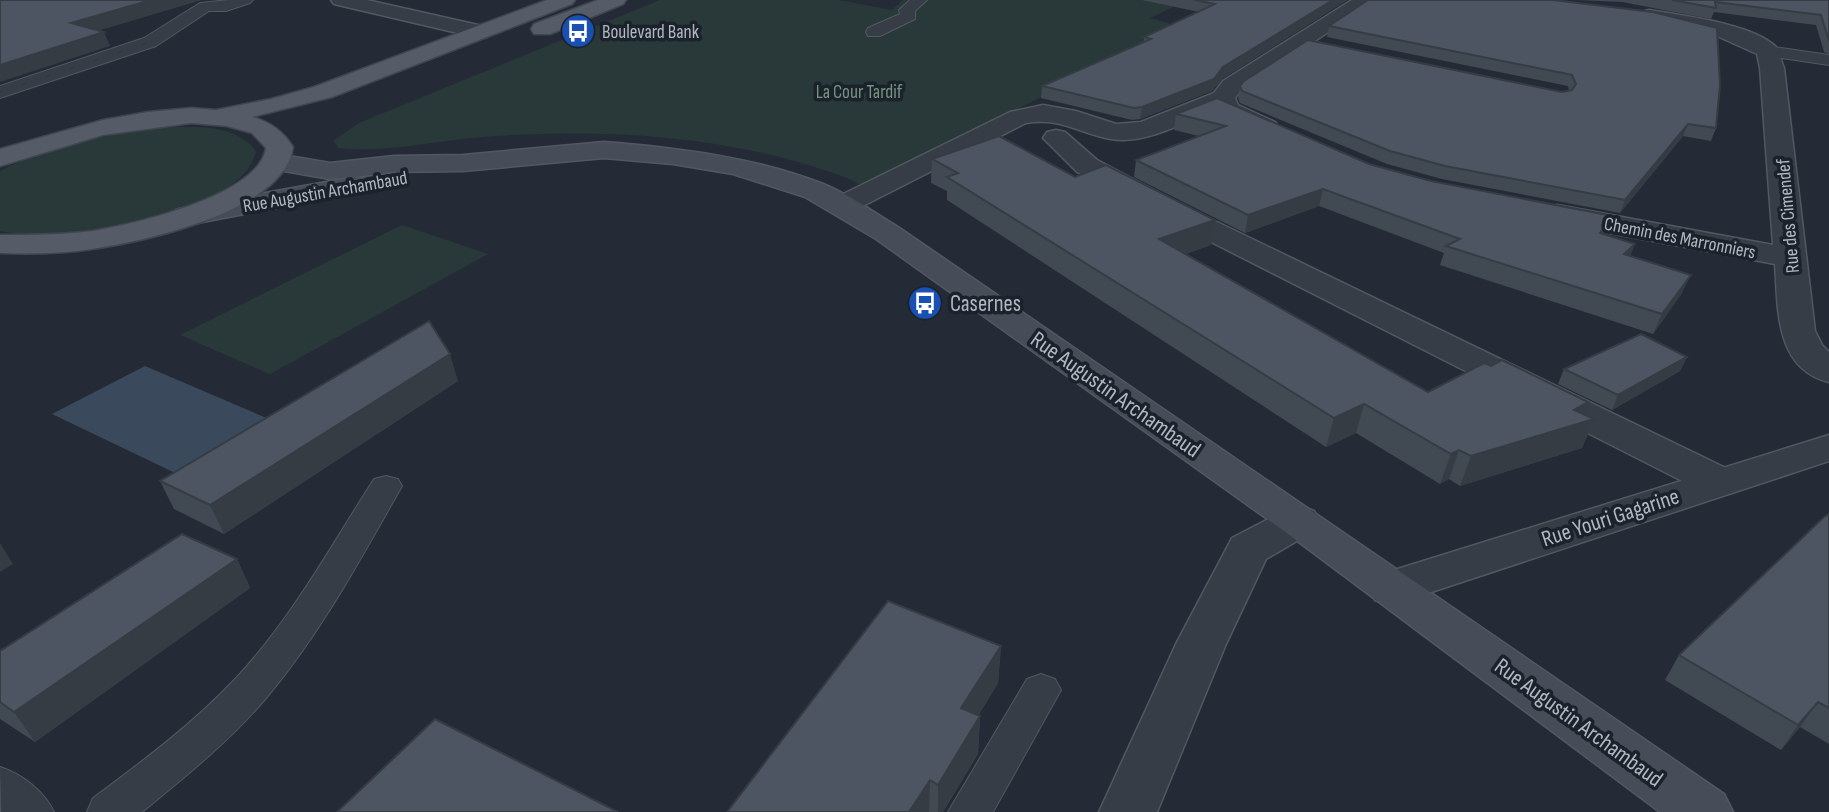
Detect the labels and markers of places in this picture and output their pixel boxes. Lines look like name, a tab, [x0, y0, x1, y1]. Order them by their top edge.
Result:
bus stop icon: Boulevard Bank	[559, 12, 597, 50]
place label: Boulevard Bank	[602, 21, 700, 44]
bus stop icon: Casernes	[906, 284, 944, 322]
place label: Casernes	[950, 290, 1021, 318]

